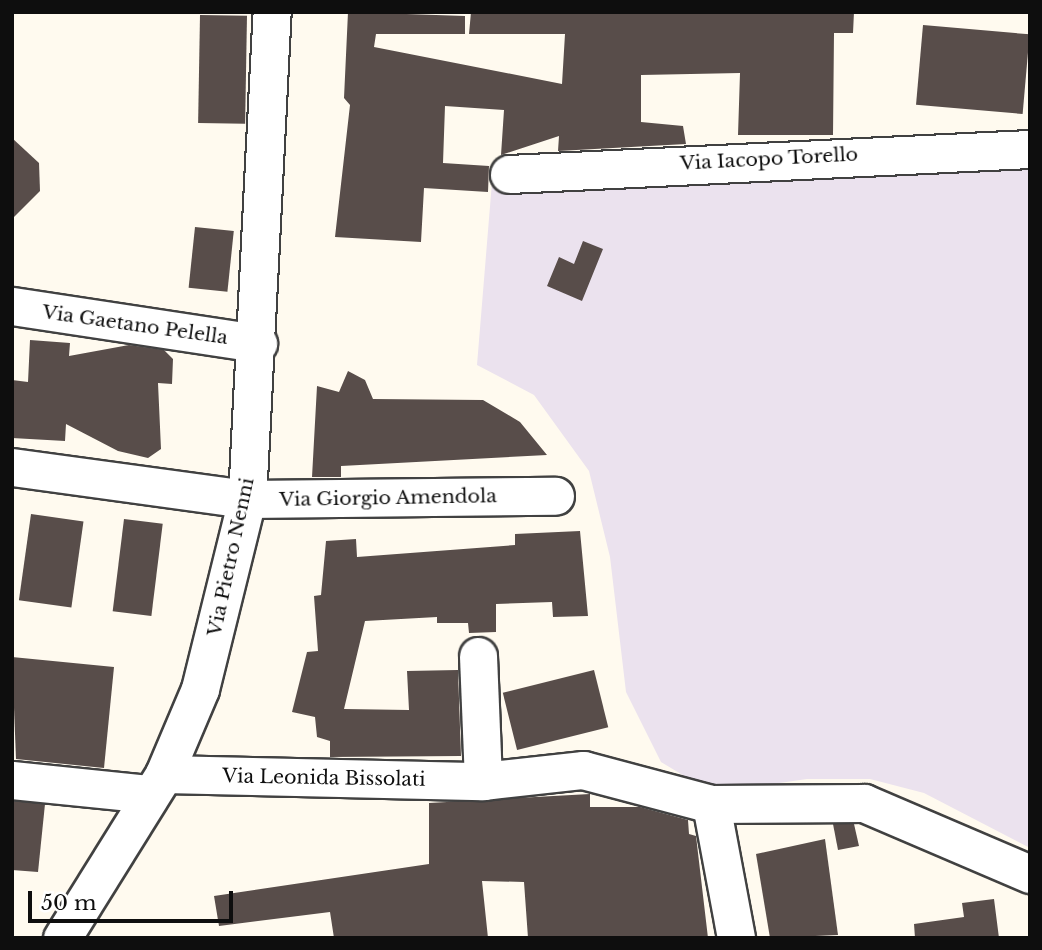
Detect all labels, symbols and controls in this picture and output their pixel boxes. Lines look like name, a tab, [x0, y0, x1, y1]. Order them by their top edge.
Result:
street label: Via Iacopo Torello	[679, 143, 859, 175]
street label: Via Gaetano Pelella	[41, 301, 229, 349]
street label: Via Pietro Nenni	[203, 476, 259, 638]
street label: Via Giorgio Amendola	[279, 485, 497, 511]
street label: Via Leonida Bissolati	[222, 765, 426, 791]
scale bar	[32, 876, 236, 920]
text: 50 m	[41, 890, 96, 916]

